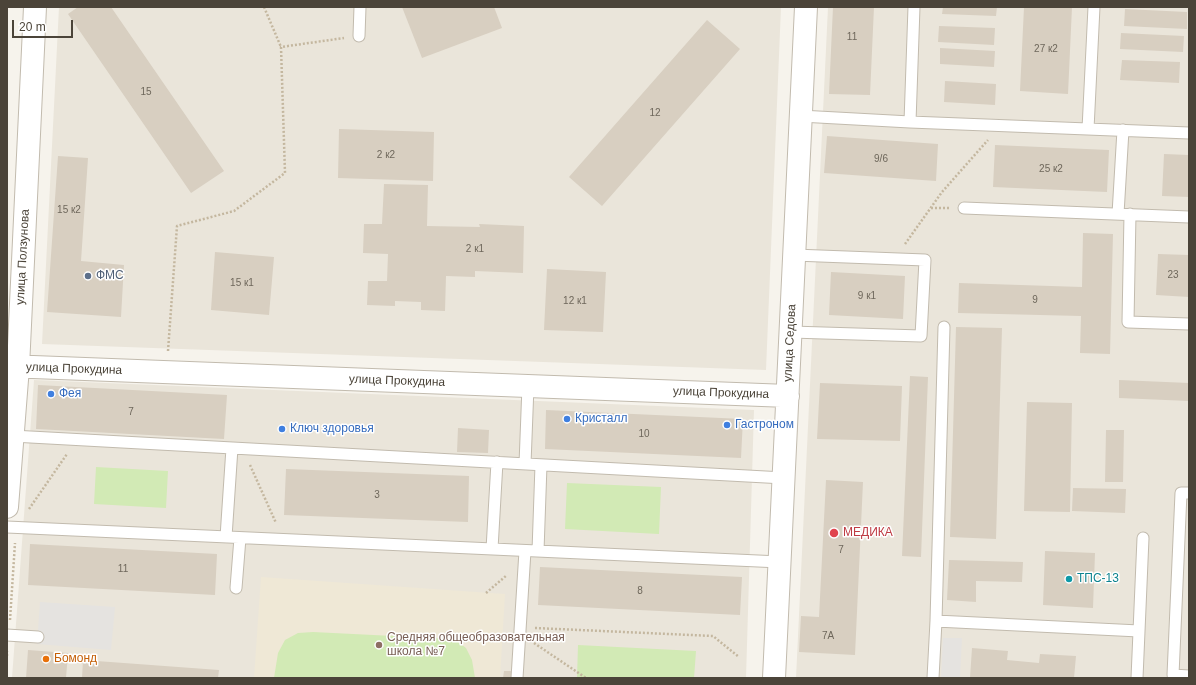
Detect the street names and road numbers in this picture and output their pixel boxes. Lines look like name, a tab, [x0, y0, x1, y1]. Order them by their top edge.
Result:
street label: улица Ползунова	[13, 209, 33, 305]
street label: улица Седова	[781, 304, 799, 382]
street label: улица Прокудина	[26, 360, 122, 378]
street label: улица Прокудина	[349, 372, 445, 390]
street label: улица Прокудина	[673, 384, 769, 402]

